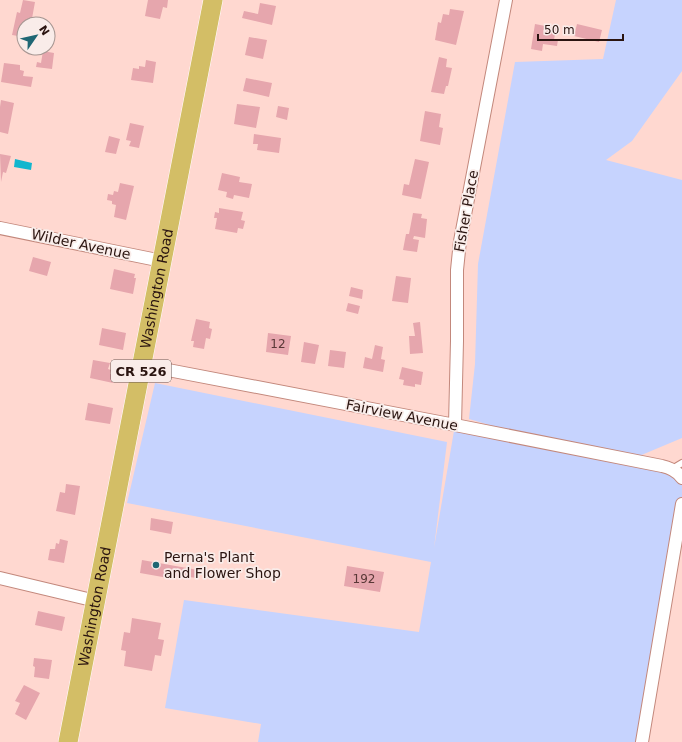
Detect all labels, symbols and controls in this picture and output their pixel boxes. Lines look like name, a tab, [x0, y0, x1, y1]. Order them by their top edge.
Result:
north arrow	[16, 16, 56, 56]
scale bar	[538, 16, 623, 42]
text: N	[36, 23, 52, 38]
text: 50 m	[544, 23, 575, 37]
street label: Fisher Place	[451, 169, 481, 253]
street label: Wilder Avenue	[30, 226, 132, 262]
street label: Washington Road	[137, 227, 176, 350]
house number: 12	[270, 337, 286, 351]
road number: CR 526	[111, 360, 171, 382]
street label: Fairview Avenue	[345, 396, 459, 434]
street label: Washington Road	[75, 545, 114, 668]
place label: Perna's Plant and Flower Shop	[164, 549, 281, 581]
marker: Perna's Plant and Flower Shop	[151, 560, 161, 570]
house number: 192	[353, 572, 375, 586]

